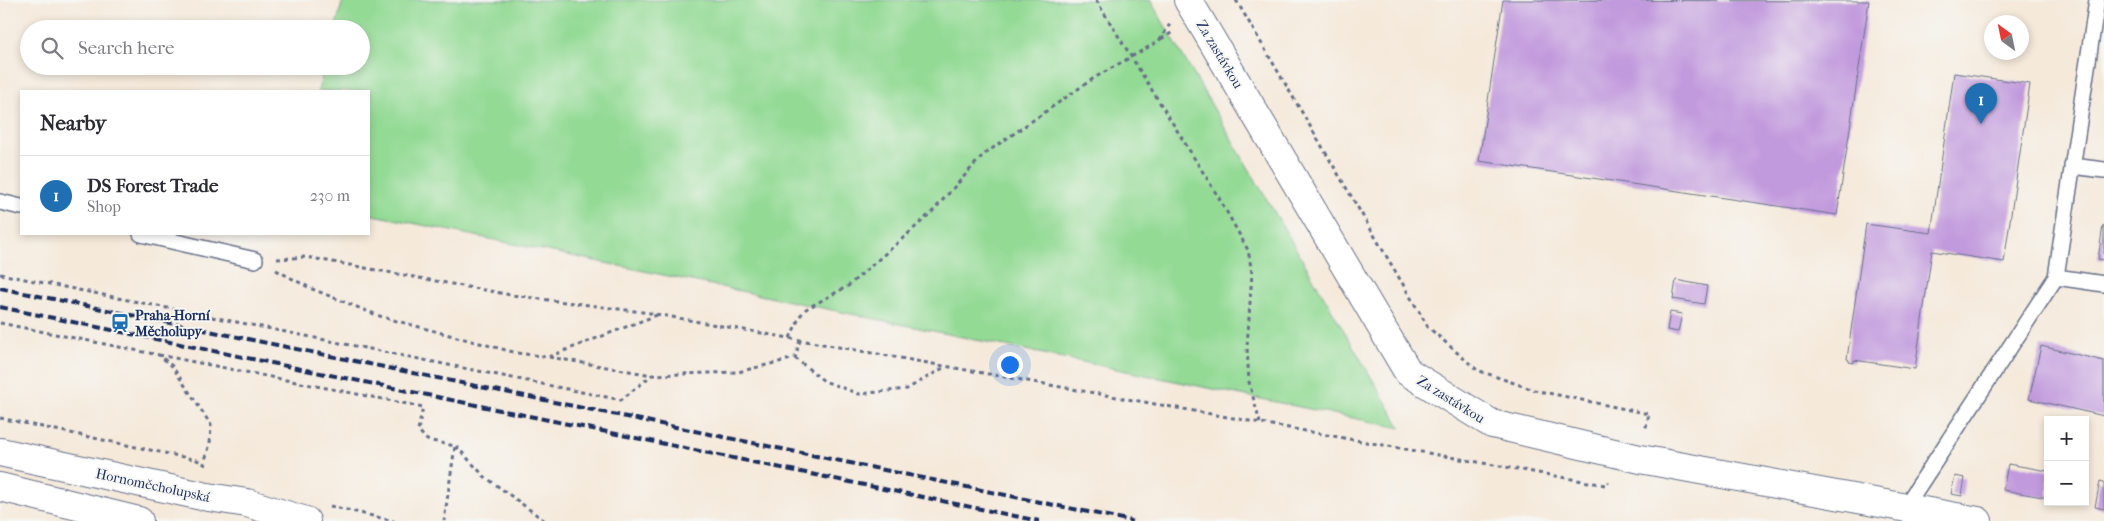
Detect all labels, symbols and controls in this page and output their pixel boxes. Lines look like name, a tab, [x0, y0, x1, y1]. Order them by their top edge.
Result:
north arrow	[1984, 15, 2029, 60]
street label: Za zastávkou	[1193, 17, 1247, 92]
search box	[20, 20, 370, 75]
icon: search	[38, 34, 66, 62]
text: Search here	[78, 37, 174, 59]
pin: 1	[1965, 83, 1997, 124]
text: Nearby	[40, 111, 106, 135]
text: DS Forest Trade	[87, 175, 218, 197]
text: 1	[53, 186, 59, 205]
text: 230 m	[310, 186, 350, 205]
text: Shop	[87, 197, 121, 216]
place label: Praha-Horní Měcholupy	[134, 307, 211, 340]
station icon: Praha-Horní Měcholupy	[109, 312, 131, 334]
your location	[997, 352, 1023, 378]
street label: Za zastávkou	[1414, 372, 1488, 427]
map controls	[2044, 416, 2089, 506]
button: +	[2044, 416, 2089, 461]
button: −	[2044, 461, 2089, 506]
street label: Hornoměcholupská	[94, 465, 212, 506]

